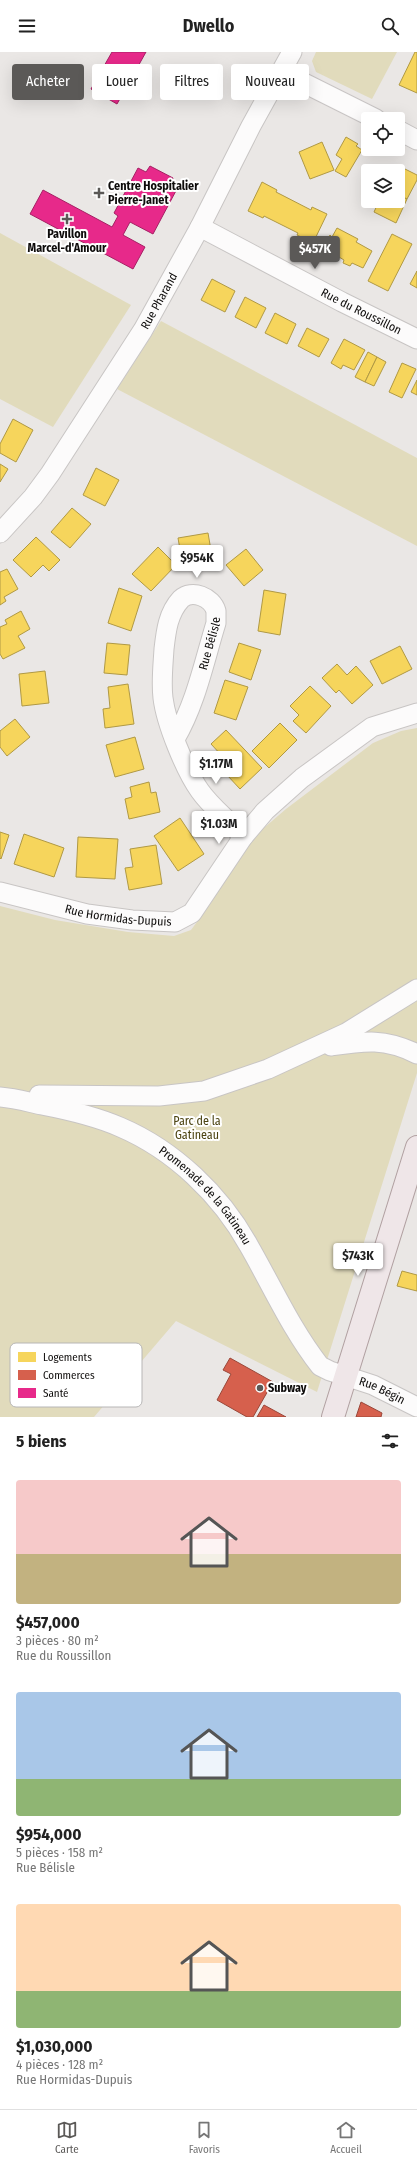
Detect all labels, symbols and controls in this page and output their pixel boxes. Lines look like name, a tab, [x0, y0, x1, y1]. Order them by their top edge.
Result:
icon: menu	[16, 15, 38, 37]
text: Dwello	[183, 15, 234, 37]
icon: search	[379, 15, 401, 37]
chip: Acheter	[12, 64, 84, 100]
chip: Louer	[92, 64, 152, 100]
chip: Filtres	[160, 64, 223, 100]
chip: Nouveau	[231, 64, 309, 100]
map controls	[361, 112, 405, 208]
button: locate	[361, 112, 405, 156]
button: layers	[361, 164, 405, 208]
place label: Centre Hospitalier Pierre-Janet	[108, 179, 199, 207]
marker: Centre Hospitalier Pierre-Janet	[93, 187, 105, 199]
marker: Pavillon Marcel-d'Amour	[61, 213, 73, 225]
place label: Pavillon Marcel-d'Amour	[28, 227, 107, 255]
pin: $457K	[287, 236, 343, 270]
text: $457K	[299, 241, 331, 256]
street label: Rue Pharand	[138, 270, 180, 332]
street label: Rue du Roussillon	[319, 285, 404, 337]
pin: $954K	[169, 545, 225, 579]
text: $954K	[180, 550, 214, 565]
street label: Rue Bélisle	[196, 617, 223, 672]
pin: $1.17M	[183, 751, 249, 785]
text: $1.17M	[199, 756, 233, 771]
pin: $1.03M	[186, 811, 252, 845]
text: $1.03M	[201, 816, 237, 831]
street label: Rue Hormidas-Dupuis	[64, 902, 172, 929]
park label: Parc de la Gatineau	[173, 1114, 221, 1142]
street label: Promenade de la Gatineau	[156, 1143, 254, 1247]
pin: $743K	[330, 1243, 386, 1277]
text: $743K	[342, 1248, 374, 1263]
legend	[10, 1343, 142, 1407]
text: Logements	[43, 1351, 92, 1364]
text: Commerces	[43, 1369, 95, 1382]
street label: Rue Bégin	[357, 1374, 407, 1407]
place label: Subway	[268, 1381, 307, 1395]
marker: Subway	[255, 1383, 265, 1393]
text: Santé	[43, 1387, 69, 1400]
icon: filters	[379, 1430, 401, 1452]
text: 5 biens	[16, 1431, 67, 1452]
icon: home	[173, 1506, 245, 1578]
text: $457,000	[16, 1612, 80, 1633]
text: 3 pièces · 80 m²	[16, 1633, 99, 1648]
text: Rue du Roussillon	[16, 1648, 111, 1663]
icon: home	[173, 1718, 245, 1790]
text: $954,000	[16, 1824, 82, 1845]
text: 5 pièces · 158 m²	[16, 1845, 103, 1860]
text: Rue Bélisle	[16, 1860, 75, 1875]
icon: home	[173, 1930, 245, 2002]
text: $1,030,000	[16, 2036, 93, 2057]
text: 4 pièces · 128 m²	[16, 2057, 103, 2072]
text: Rue Hormidas-Dupuis	[16, 2072, 132, 2087]
tab: Carte	[55, 2119, 79, 2156]
tab: Favoris	[189, 2119, 220, 2156]
tab: Accueil	[330, 2119, 362, 2156]

